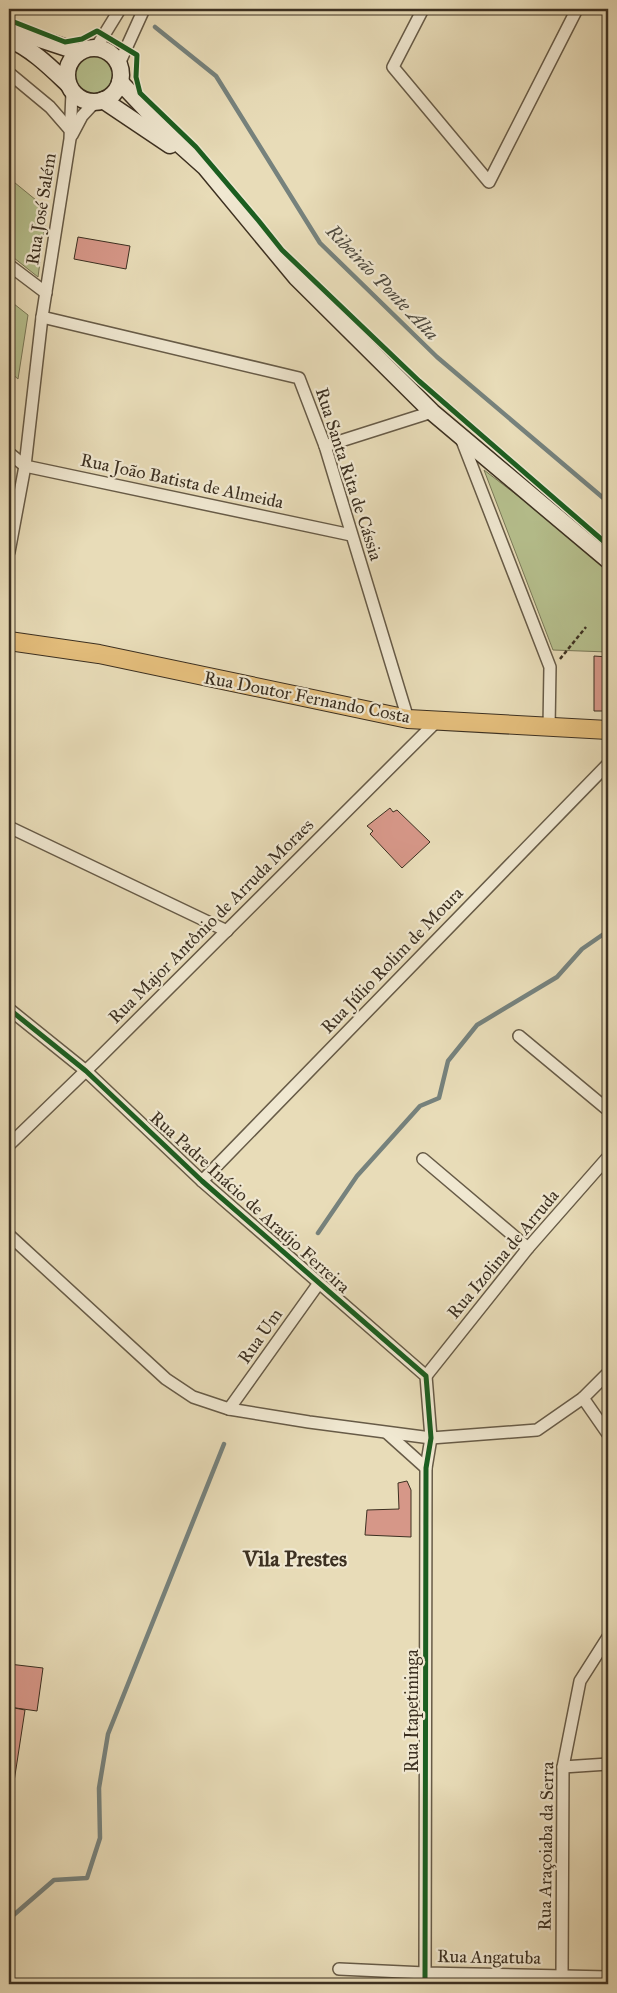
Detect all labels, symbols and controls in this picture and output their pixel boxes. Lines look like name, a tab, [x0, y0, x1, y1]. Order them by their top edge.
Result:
street label: Rua José Salém	[21, 151, 62, 267]
water label: Ribeirão Ponte Alta	[321, 219, 444, 345]
street label: Rua Santa Rita de Cássia	[311, 385, 387, 564]
street label: Rua João Batista de Almeida	[78, 449, 286, 514]
street label: Rua Doutor Fernando Costa	[202, 666, 412, 728]
street label: Rua Major Antônio de Arruda Moraes	[104, 814, 318, 1028]
street label: Rua Júlio Rolim de Moura	[316, 882, 469, 1039]
street label: Rua Padre Inácio de Araújo Ferreira	[145, 1106, 355, 1298]
street label: Rua Izolina de Arruda	[442, 1185, 564, 1323]
street label: Rua Um	[233, 1304, 287, 1368]
district label: Vila Prestes	[242, 1545, 347, 1572]
street label: Rua Itapetininga	[401, 1649, 424, 1773]
street label: Rua Araçoiaba da Serra	[534, 1761, 558, 1931]
street label: Rua Angatuba	[437, 1945, 541, 1970]

